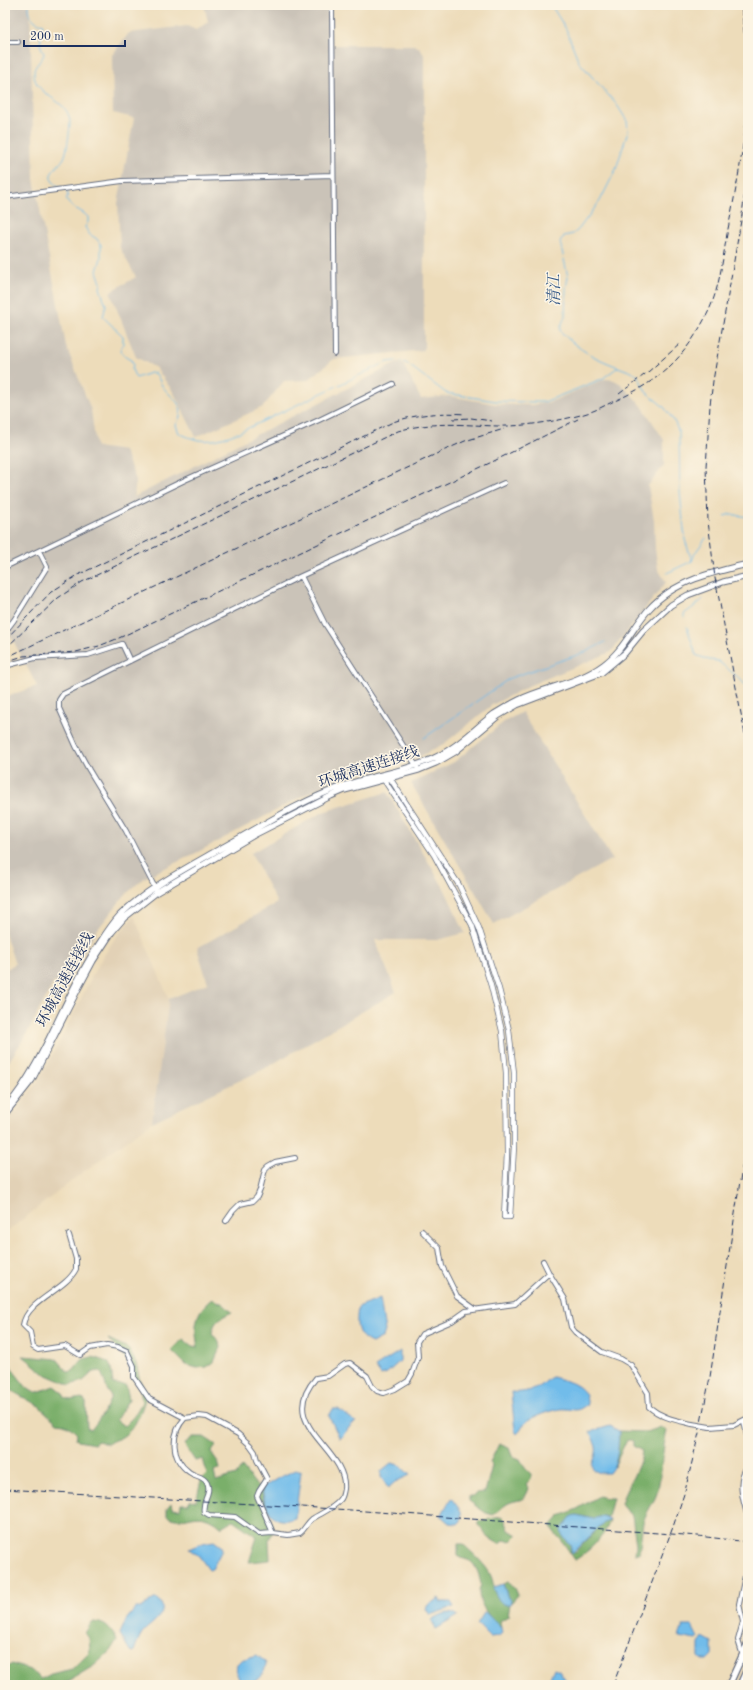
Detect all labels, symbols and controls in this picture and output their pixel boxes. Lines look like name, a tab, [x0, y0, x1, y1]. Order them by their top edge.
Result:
scale bar	[24, 22, 125, 48]
text: 200 m	[30, 31, 64, 43]
water label: 清江	[545, 272, 563, 306]
street label: 环城高速连接线	[316, 743, 421, 791]
street label: 环城高速连接线	[33, 929, 97, 1030]

